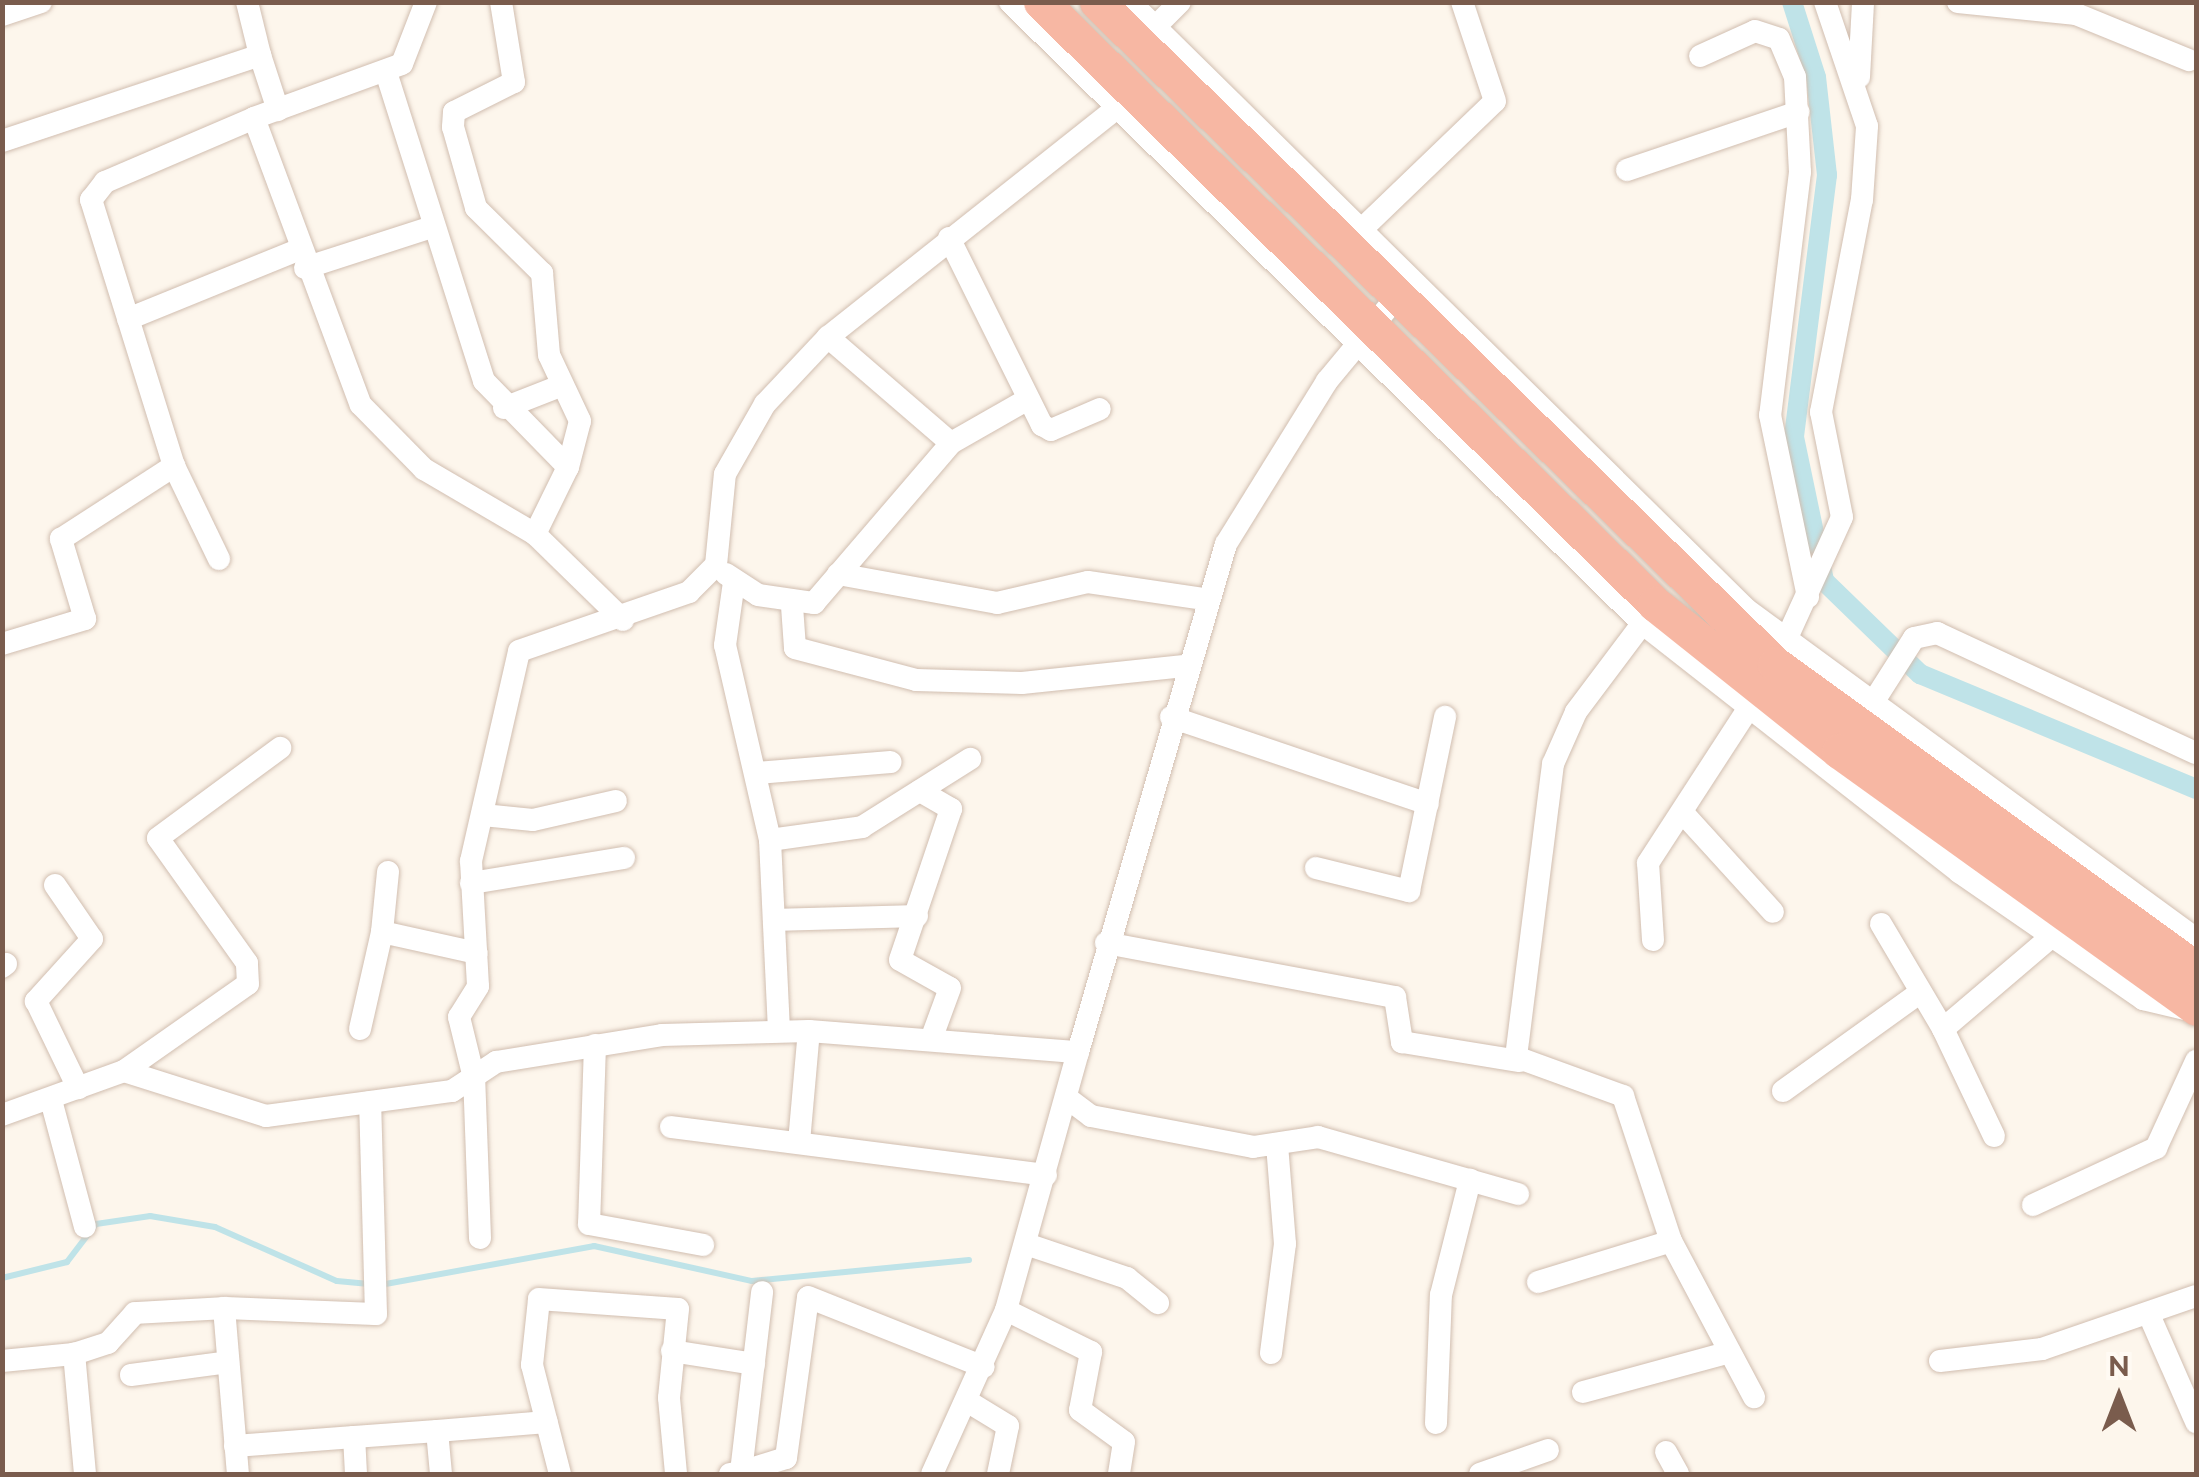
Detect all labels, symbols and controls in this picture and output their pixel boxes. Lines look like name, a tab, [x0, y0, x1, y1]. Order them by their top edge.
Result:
north arrow	[2069, 1347, 2169, 1447]
text: N	[2108, 1350, 2130, 1383]

